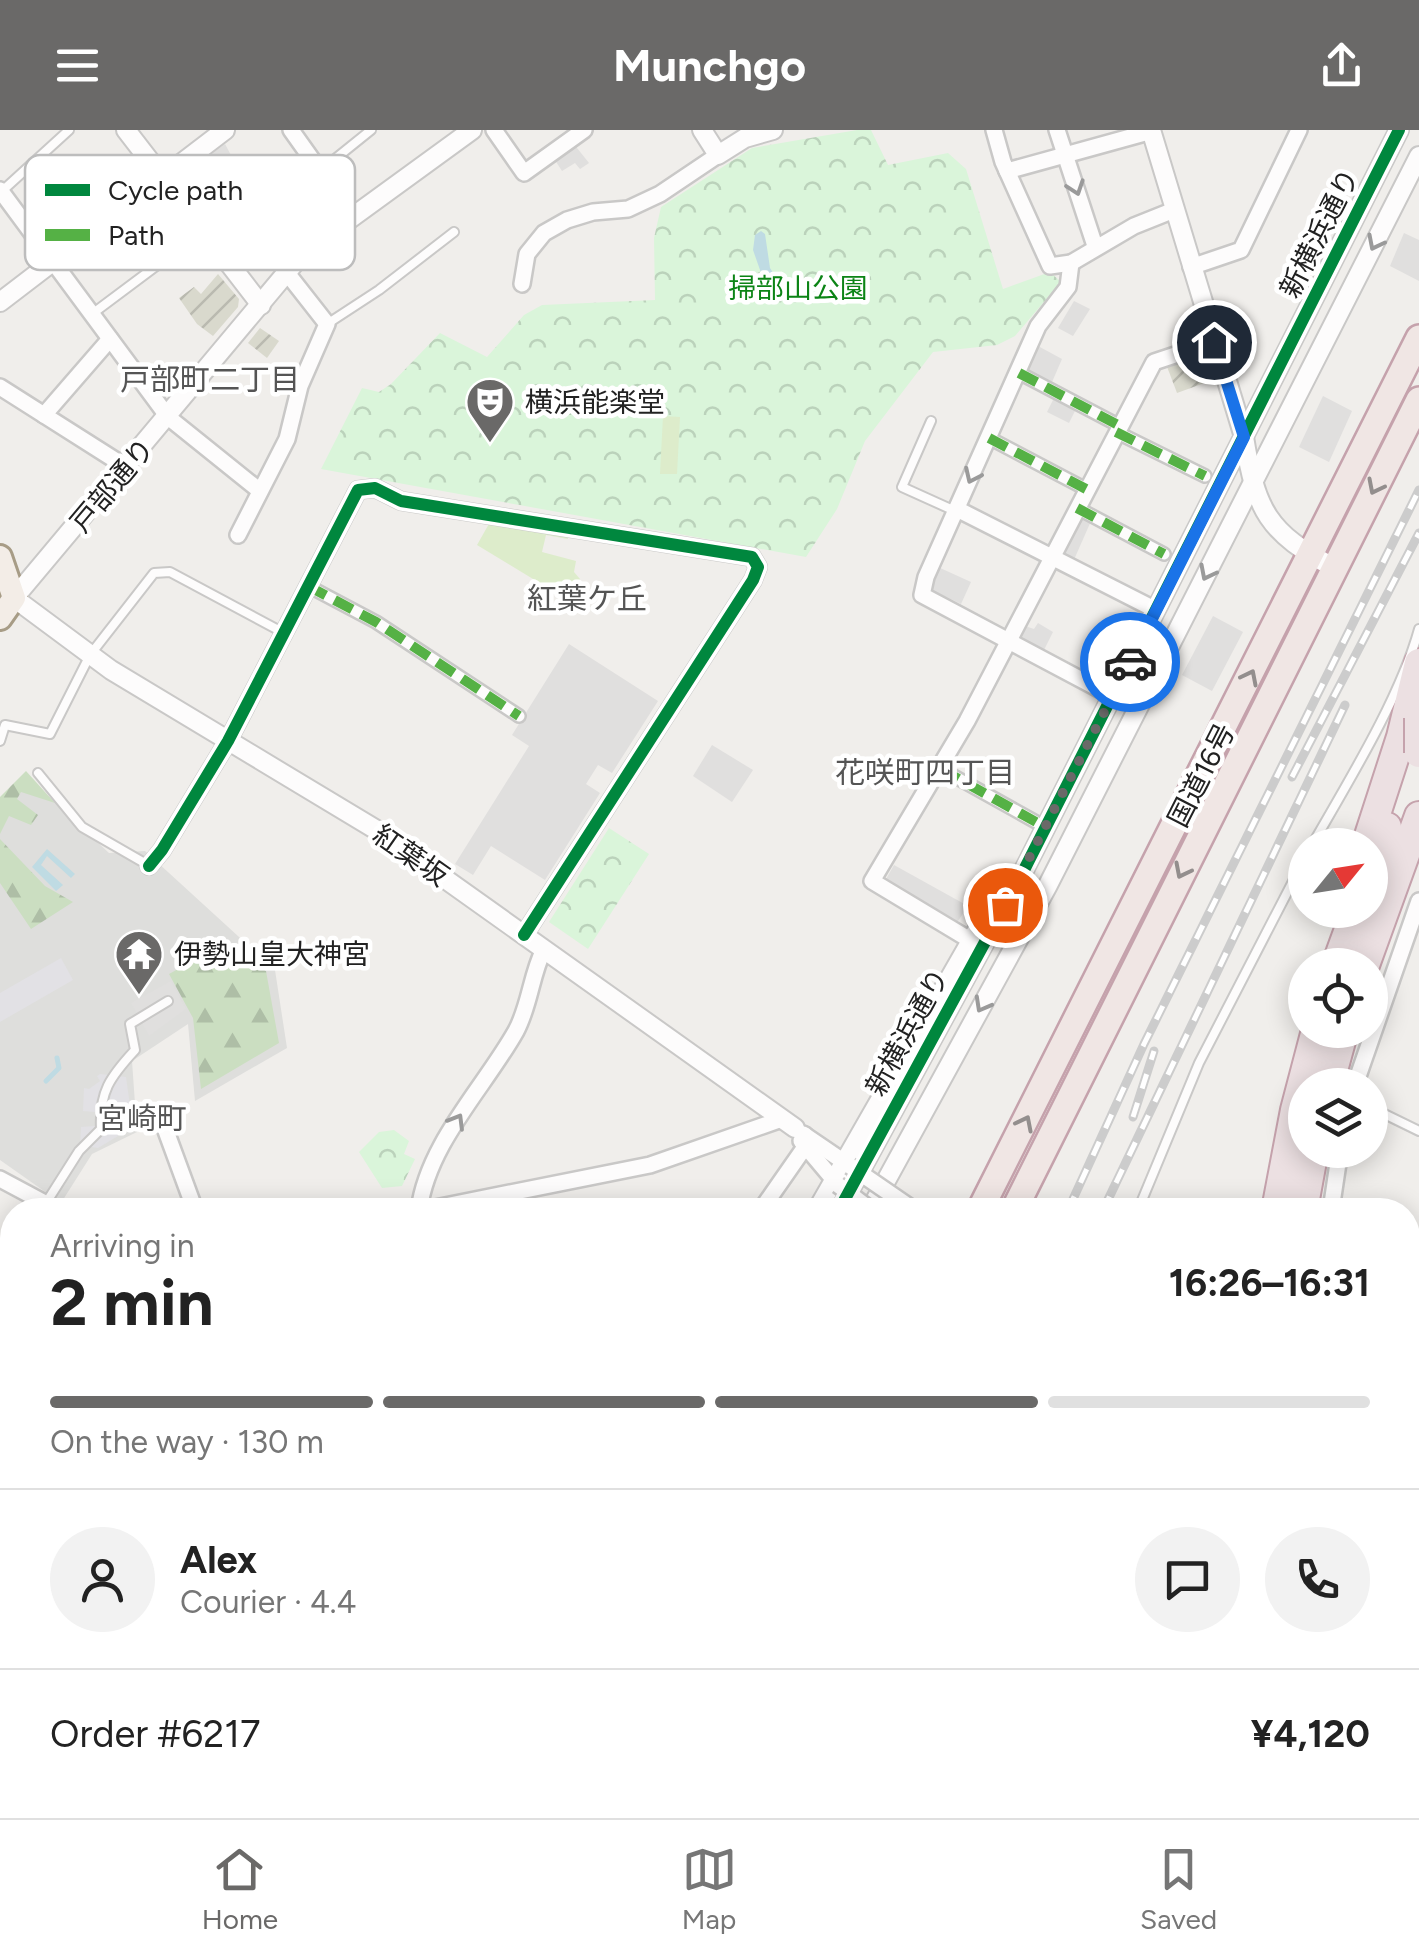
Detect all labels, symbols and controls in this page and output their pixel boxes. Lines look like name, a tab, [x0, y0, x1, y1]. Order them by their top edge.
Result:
icon: menu	[50, 38, 105, 93]
text: Munchgo	[613, 38, 806, 92]
icon: share	[1314, 38, 1369, 93]
legend	[25, 155, 355, 270]
street label: 新横浜通り	[1272, 163, 1366, 303]
text: Cycle path	[108, 173, 243, 207]
one-way arrow	[1064, 179, 1084, 196]
text: Path	[108, 218, 164, 252]
one-way arrow	[1368, 232, 1387, 250]
park label: 掃部山公園	[728, 271, 868, 305]
pin	[1172, 300, 1257, 385]
icon: home	[1187, 315, 1242, 370]
district label: 戸部町二丁目	[120, 361, 300, 398]
theatre icon: 横浜能楽堂	[464, 376, 516, 444]
place label: 横浜能楽堂	[525, 385, 665, 419]
street label: 戸部通り	[63, 431, 161, 539]
one-way arrow	[964, 466, 984, 484]
one-way arrow	[1368, 477, 1388, 495]
one-way arrow	[1200, 562, 1220, 580]
district label: 紅葉ケ丘	[527, 580, 647, 617]
courier	[1080, 612, 1180, 712]
icon: car	[1103, 635, 1158, 690]
one-way arrow	[1238, 670, 1257, 688]
street label: 国道16号	[1161, 718, 1241, 832]
district label: 花咲町四丁目	[835, 754, 1015, 791]
street label: 紅葉坂	[367, 817, 455, 893]
north arrow	[1288, 828, 1388, 928]
map controls	[1288, 828, 1388, 1168]
one-way arrow	[1175, 861, 1194, 879]
pin	[963, 863, 1048, 948]
icon: bag	[978, 878, 1033, 933]
temple icon: 伊勢山皇大神宮	[113, 928, 165, 996]
place label: 伊勢山皇大神宮	[174, 937, 370, 971]
button: locate	[1288, 948, 1388, 1048]
street label: 新横浜通り	[858, 963, 956, 1101]
one-way arrow	[975, 995, 994, 1013]
button: layers	[1288, 1068, 1388, 1168]
district label: 宮崎町	[97, 1100, 187, 1137]
one-way arrow	[445, 1114, 464, 1132]
one-way arrow	[1013, 1116, 1032, 1134]
text: Arriving in	[50, 1227, 195, 1265]
text: 16:26–16:31	[1169, 1260, 1370, 1306]
text: 2 min	[50, 1263, 214, 1341]
text: On the way · 130 m	[50, 1423, 324, 1461]
button: person	[50, 1527, 155, 1632]
button: chat	[1135, 1527, 1240, 1632]
button: phone	[1265, 1527, 1370, 1632]
text: Alex	[180, 1537, 257, 1583]
text: Courier · 4.4	[180, 1583, 356, 1621]
text: Order #6217	[50, 1711, 260, 1757]
text: ¥4,120	[1251, 1711, 1370, 1757]
tab: Home	[202, 1842, 278, 1936]
tab: Map	[682, 1842, 737, 1936]
tab: Saved	[1140, 1842, 1217, 1936]

